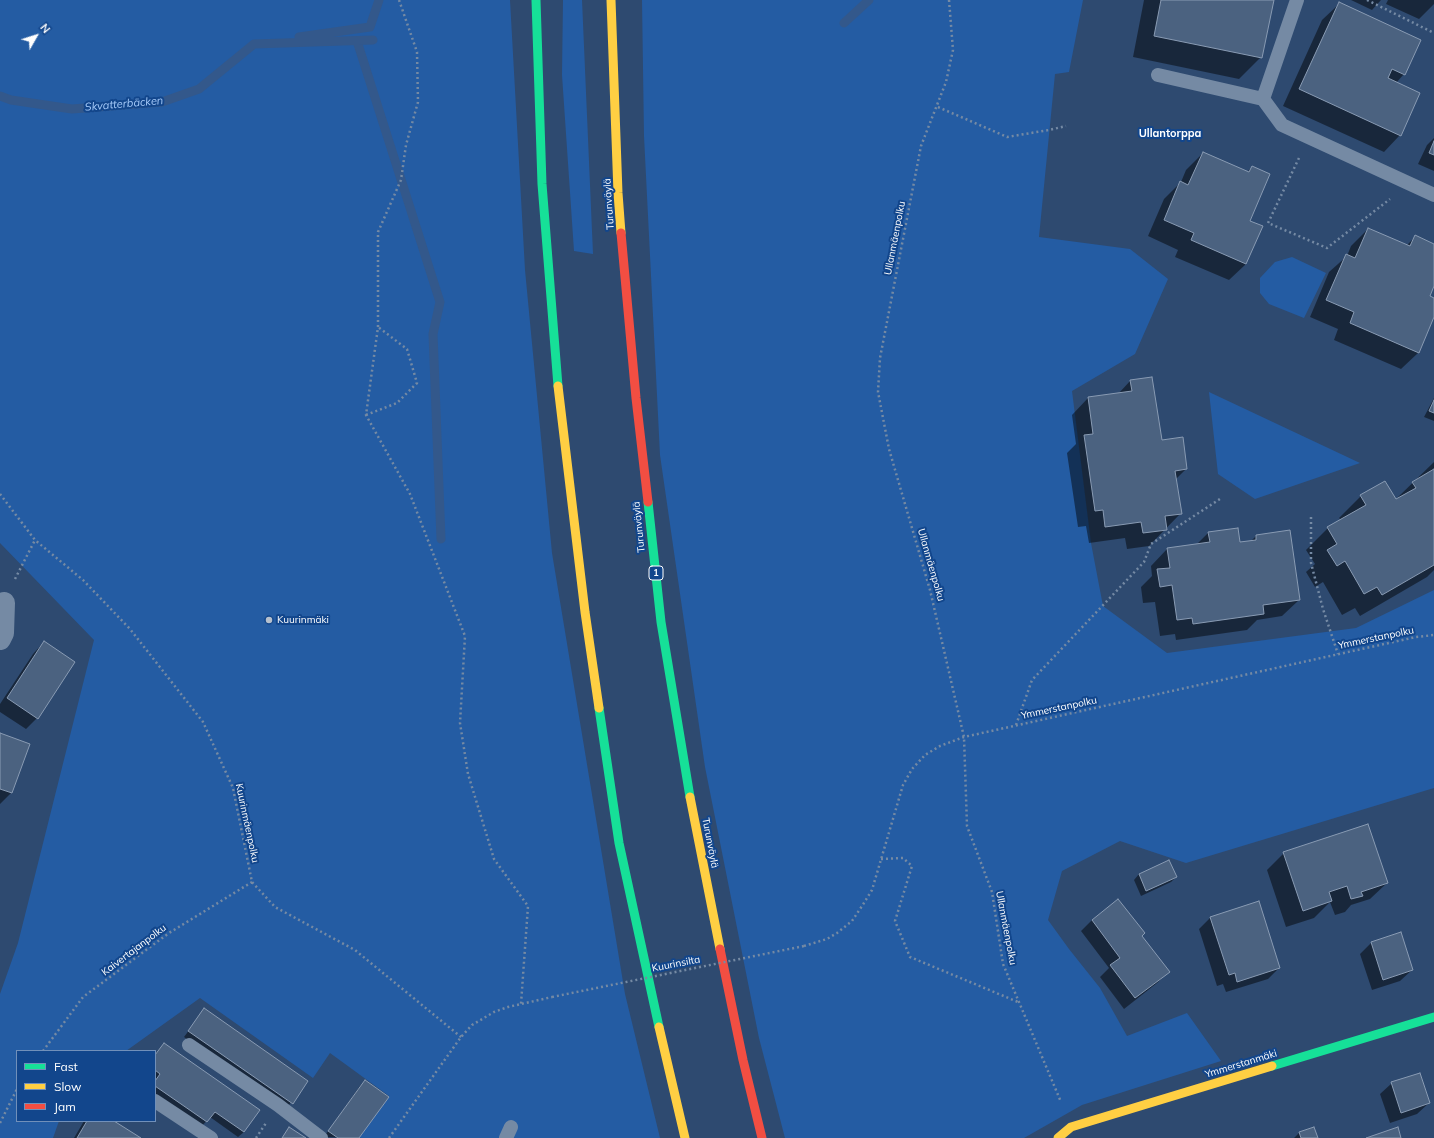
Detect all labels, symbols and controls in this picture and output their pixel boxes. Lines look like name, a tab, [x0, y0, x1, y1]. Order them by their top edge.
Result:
north arrow	[16, 16, 56, 56]
text: N	[37, 21, 53, 36]
water label: Skvatterbäcken	[84, 94, 164, 114]
district label: Ullantorppa	[1139, 127, 1201, 141]
street label: Turunväylä	[601, 178, 617, 230]
street label: Ullanmäenpolku	[882, 200, 908, 276]
street label: Turunväylä	[630, 501, 648, 553]
street label: Ullanmäenpolku	[915, 527, 947, 603]
road number: 1	[649, 566, 663, 580]
place label: Kuurinmäki	[277, 614, 329, 626]
marker: Kuurinmäki	[264, 615, 274, 625]
street label: Ymmerstanpolku	[1337, 624, 1415, 652]
street label: Ymmerstanpolku	[1020, 694, 1098, 722]
street label: Kuurinmäenpolku	[233, 782, 261, 864]
street label: Turunväylä	[699, 817, 721, 869]
street label: Ullanmäenpolku	[993, 890, 1019, 966]
street label: Kaivertajanpolku	[99, 922, 169, 978]
street label: Kuurinsilta	[651, 953, 701, 975]
street label: Ymmerstanmäki	[1204, 1047, 1278, 1081]
legend	[16, 1050, 156, 1122]
text: Fast	[54, 1059, 78, 1074]
text: Slow	[54, 1079, 82, 1094]
text: Jam	[54, 1099, 76, 1114]

